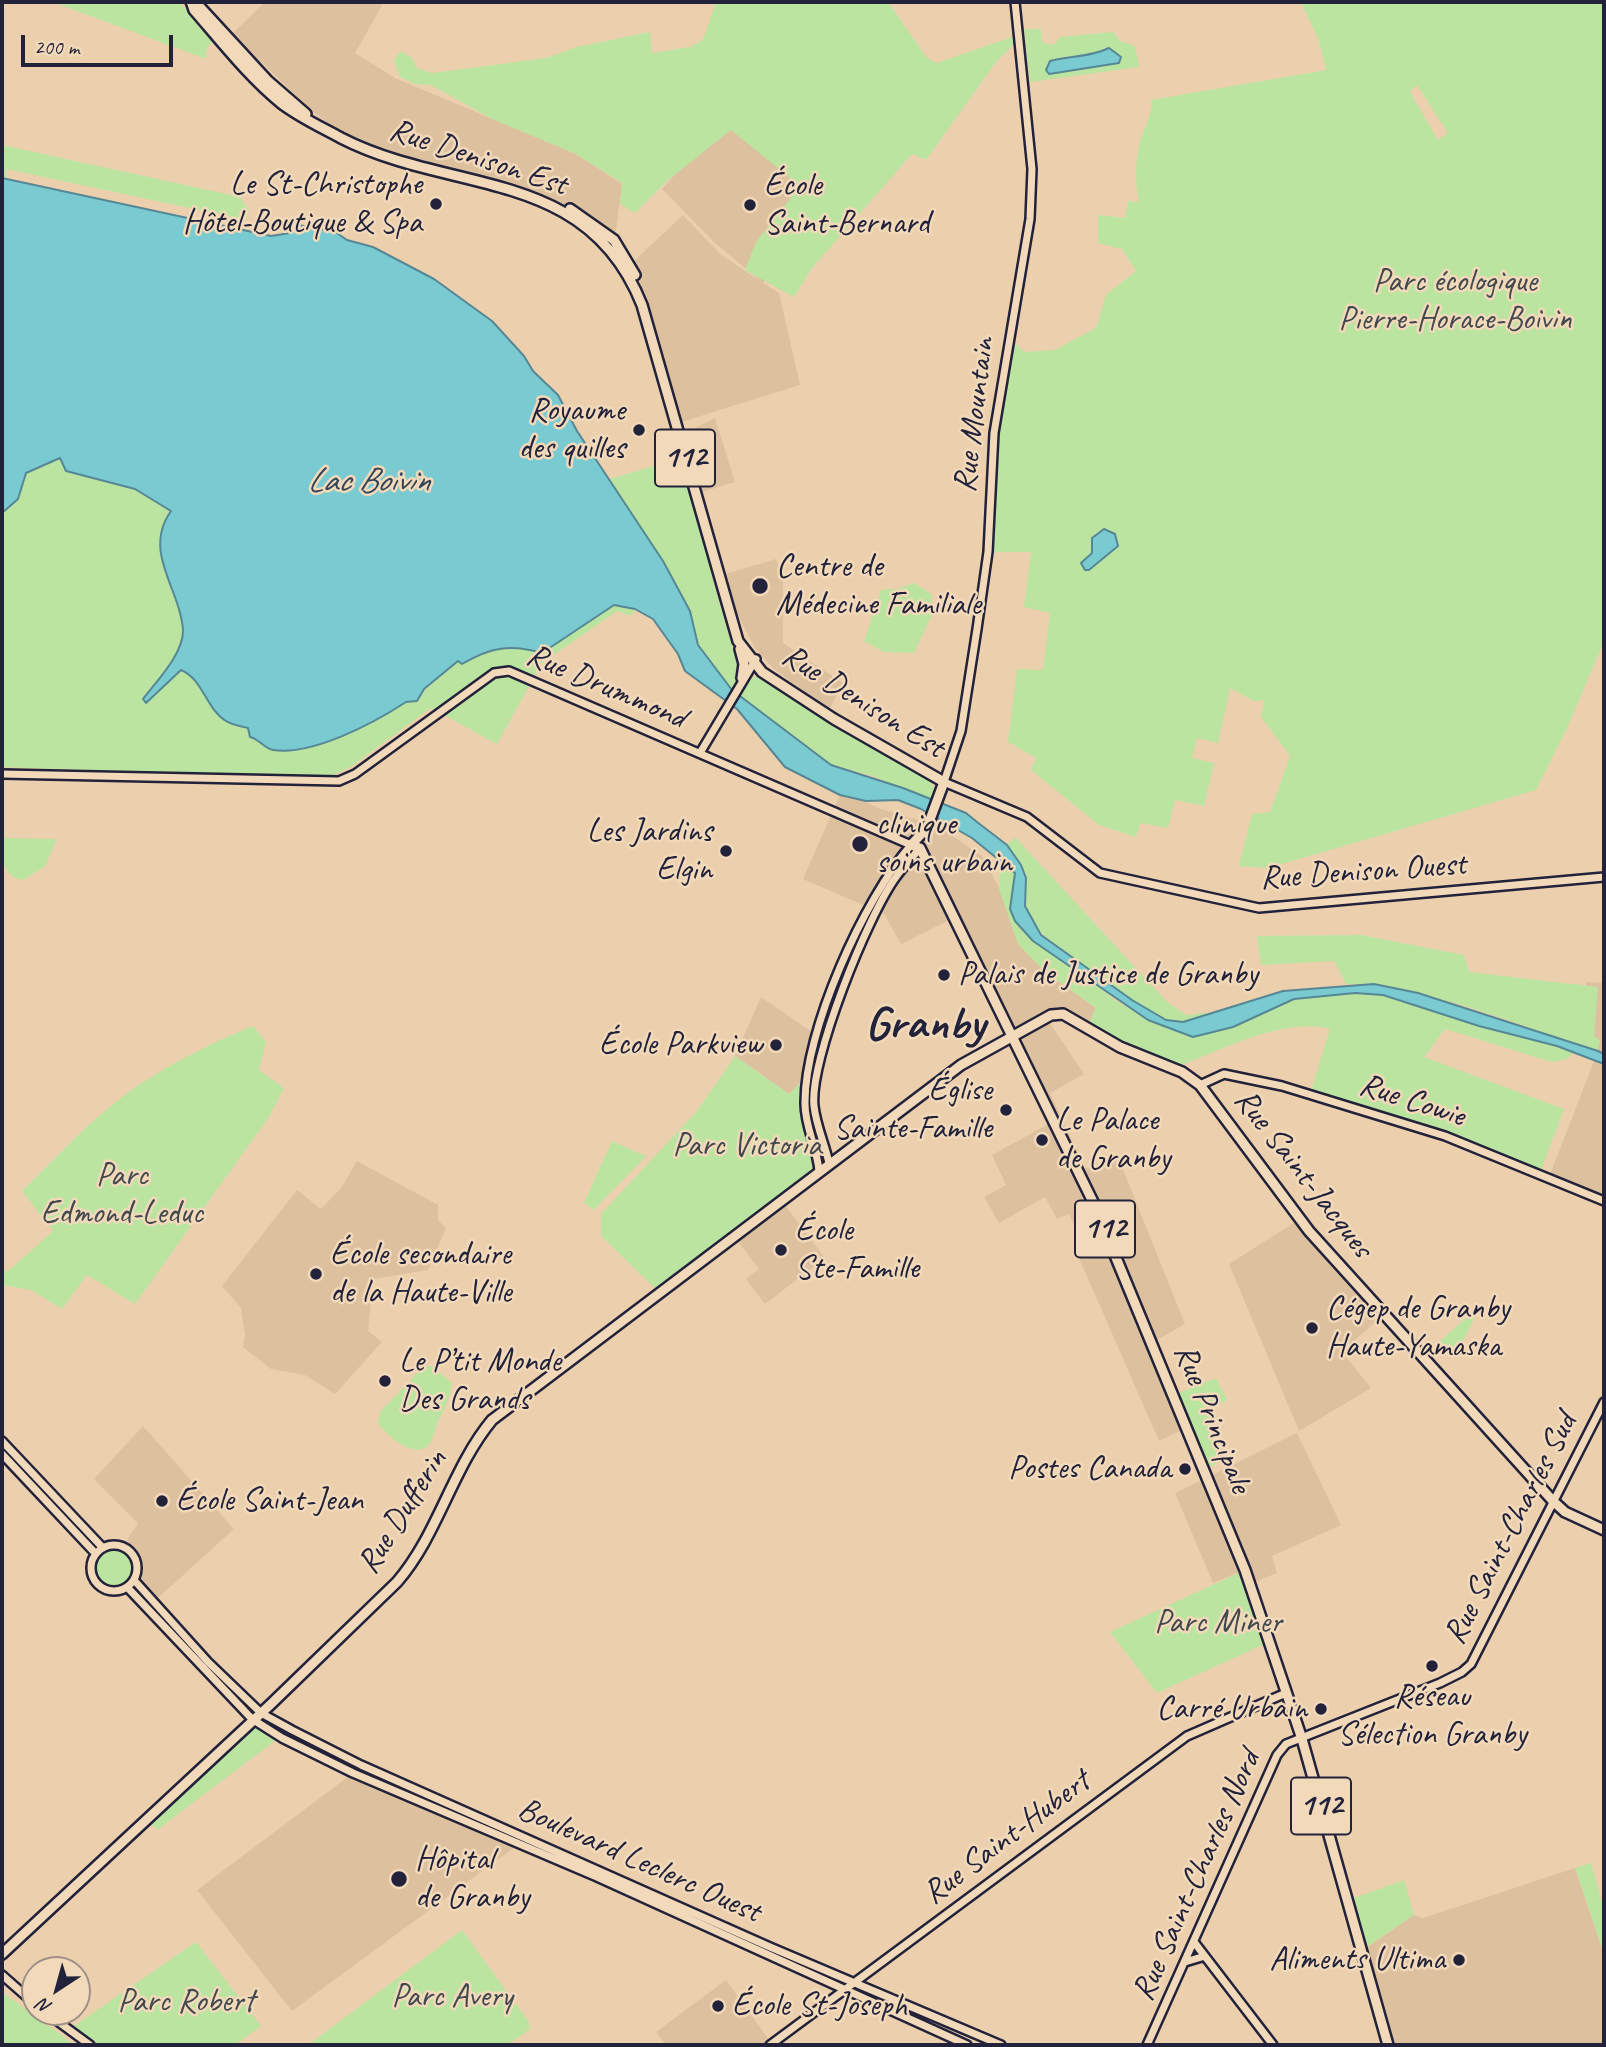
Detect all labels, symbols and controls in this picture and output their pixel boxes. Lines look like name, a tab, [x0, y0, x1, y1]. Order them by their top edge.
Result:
scale bar	[24, 21, 177, 65]
text: 200 m	[34, 34, 79, 60]
street label: Rue Denison Est	[384, 111, 572, 205]
place label: Le St-Christophe Hôtel-Boutique & Spa	[183, 165, 422, 243]
place label: École Saint-Bernard	[764, 166, 930, 244]
marker: Le St-Christophe Hôtel-Boutique & Spa	[428, 196, 444, 212]
marker: École Saint-Bernard	[742, 197, 758, 213]
park label: Parc écologique Pierre-Horace-Boivin	[1338, 262, 1572, 340]
street label: Rue Mountain	[946, 335, 1004, 495]
place label: Royaume des quilles	[518, 391, 625, 469]
marker: Royaume des quilles	[631, 422, 647, 438]
road number: 112	[655, 430, 715, 486]
water label: Lac Boivin	[307, 461, 429, 503]
place label: Centre de Médecine Familiale	[776, 547, 981, 625]
marker: Centre de Médecine Familiale	[750, 576, 770, 596]
street label: Rue Drummond	[520, 636, 692, 738]
street label: Rue Denison Est	[774, 636, 952, 768]
place label: clinique soins urbain	[876, 805, 1012, 883]
place label: Les Jardins Elgin	[587, 812, 712, 890]
marker: clinique soins urbain	[850, 834, 870, 854]
marker: Les Jardins Elgin	[718, 843, 734, 859]
street label: Rue Denison Ouest	[1259, 845, 1467, 899]
place label: Palais de Justice de Granby	[958, 955, 1258, 995]
marker: Palais de Justice de Granby	[936, 967, 952, 983]
district label: Granby	[865, 998, 985, 1054]
place label: École Parkview	[599, 1025, 762, 1065]
marker: École Parkview	[768, 1037, 784, 1053]
street label: Rue Cowie	[1354, 1065, 1470, 1137]
place label: Église Sainte-Famille	[834, 1071, 992, 1149]
street label: Rue Saint-Jacques	[1225, 1082, 1381, 1266]
place label: Le Palace de Granby	[1056, 1101, 1170, 1179]
marker: Église Sainte-Famille	[998, 1102, 1014, 1118]
park label: Parc Victoria	[673, 1126, 821, 1166]
marker: Le Palace de Granby	[1034, 1132, 1050, 1148]
park label: Parc Edmond-Leduc	[41, 1156, 203, 1234]
road number: 112	[1075, 1200, 1135, 1258]
place label: École Ste-Famille	[795, 1211, 919, 1289]
place label: École secondaire de la Haute-Ville	[330, 1235, 511, 1313]
marker: École Ste-Famille	[773, 1242, 789, 1258]
marker: École secondaire de la Haute-Ville	[308, 1266, 324, 1282]
place label: Cégep de Granby Haute-Yamaska	[1326, 1289, 1510, 1367]
marker: Cégep de Granby Haute-Yamaska	[1304, 1320, 1320, 1336]
street label: Rue Principale	[1164, 1339, 1260, 1499]
place label: Le P’tit Monde Des Grands	[399, 1342, 561, 1420]
marker: Le P’tit Monde Des Grands	[377, 1373, 393, 1389]
street label: Rue Saint-Charles Sud	[1436, 1407, 1586, 1651]
street label: Rue Dufferin	[349, 1443, 457, 1581]
place label: Postes Canada	[1008, 1449, 1171, 1489]
marker: Postes Canada	[1177, 1461, 1193, 1477]
place label: École Saint-Jean	[176, 1481, 363, 1521]
marker: École Saint-Jean	[154, 1493, 170, 1509]
park label: Parc Miner	[1154, 1603, 1282, 1643]
marker: Réseau Sélection Granby	[1424, 1658, 1440, 1674]
place label: Réseau Sélection Granby	[1338, 1677, 1526, 1755]
place label: Carré Urbain	[1157, 1689, 1307, 1729]
marker: Carré Urbain	[1313, 1701, 1329, 1717]
street label: Rue Saint-Charles Nord	[1124, 1745, 1270, 2007]
street label: Rue Saint-Hubert	[916, 1762, 1098, 1914]
road number: 112	[1291, 1778, 1351, 1834]
street label: Boulevard Leclerc Ouest	[512, 1790, 766, 1932]
place label: Hôpital de Granby	[415, 1840, 529, 1918]
marker: Hôpital de Granby	[389, 1869, 409, 1889]
place label: Aliments Ultima	[1269, 1940, 1445, 1980]
marker: Aliments Ultima	[1451, 1952, 1467, 1968]
north arrow	[21, 1956, 91, 2026]
park label: Parc Avery	[391, 1977, 513, 2017]
park label: Parc Robert	[118, 1982, 254, 2022]
place label: École St-Joseph	[732, 1986, 907, 2026]
text: N	[33, 1993, 57, 2020]
marker: École St-Joseph	[710, 1998, 726, 2014]

